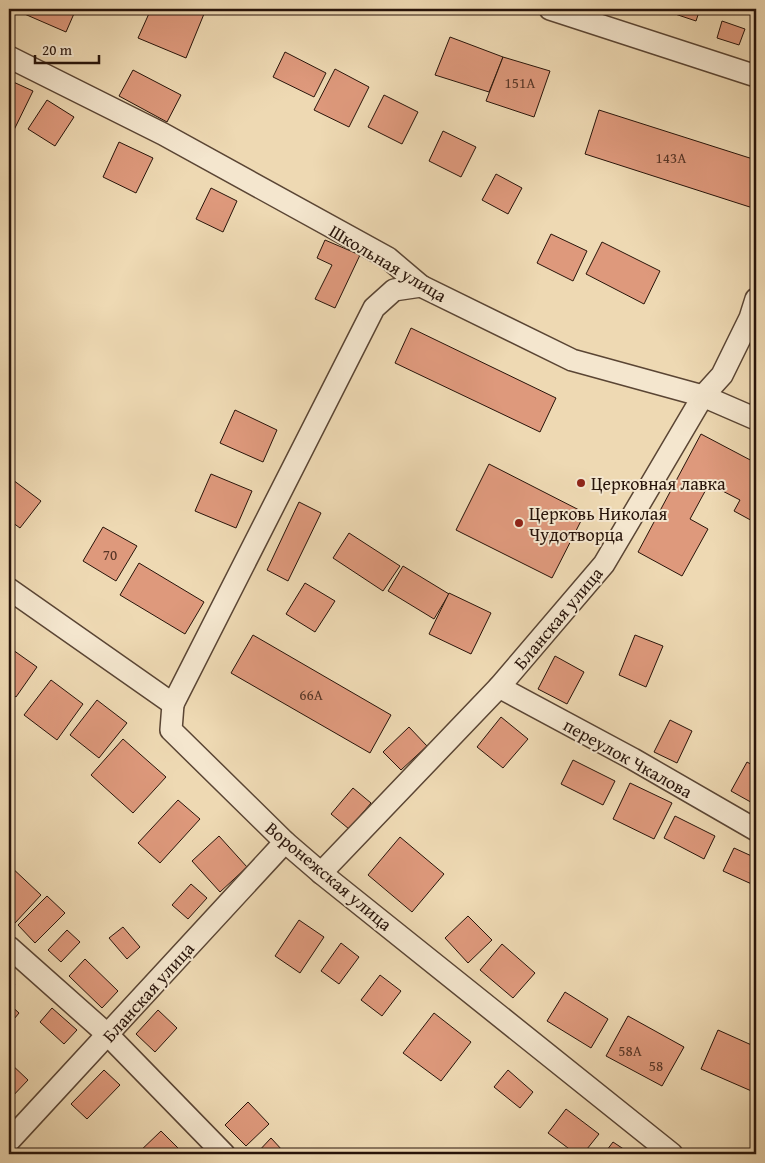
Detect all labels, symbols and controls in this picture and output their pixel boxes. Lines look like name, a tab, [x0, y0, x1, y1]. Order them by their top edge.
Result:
scale bar	[35, 32, 99, 64]
text: 20 m	[42, 39, 73, 60]
house number: 151А	[505, 72, 535, 93]
house number: 143А	[656, 147, 686, 168]
street label: Школьная улица	[324, 217, 452, 309]
place label: Церковная лавка	[591, 470, 726, 497]
marker: Церковная лавка	[575, 477, 587, 489]
place label: Церковь Николая Чудотворца	[529, 500, 667, 548]
marker: Церковь Николая Чудотворца	[513, 517, 525, 529]
house number: 70	[103, 544, 117, 565]
street label: Бланская улица	[507, 560, 609, 675]
house number: 66А	[299, 684, 323, 705]
street label: переулок Чкалова	[559, 711, 698, 805]
street label: Воронежская улица	[260, 815, 399, 937]
street label: Бланская улица	[96, 936, 201, 1048]
house number: 58А	[618, 1040, 642, 1061]
house number: 58	[649, 1055, 663, 1076]

